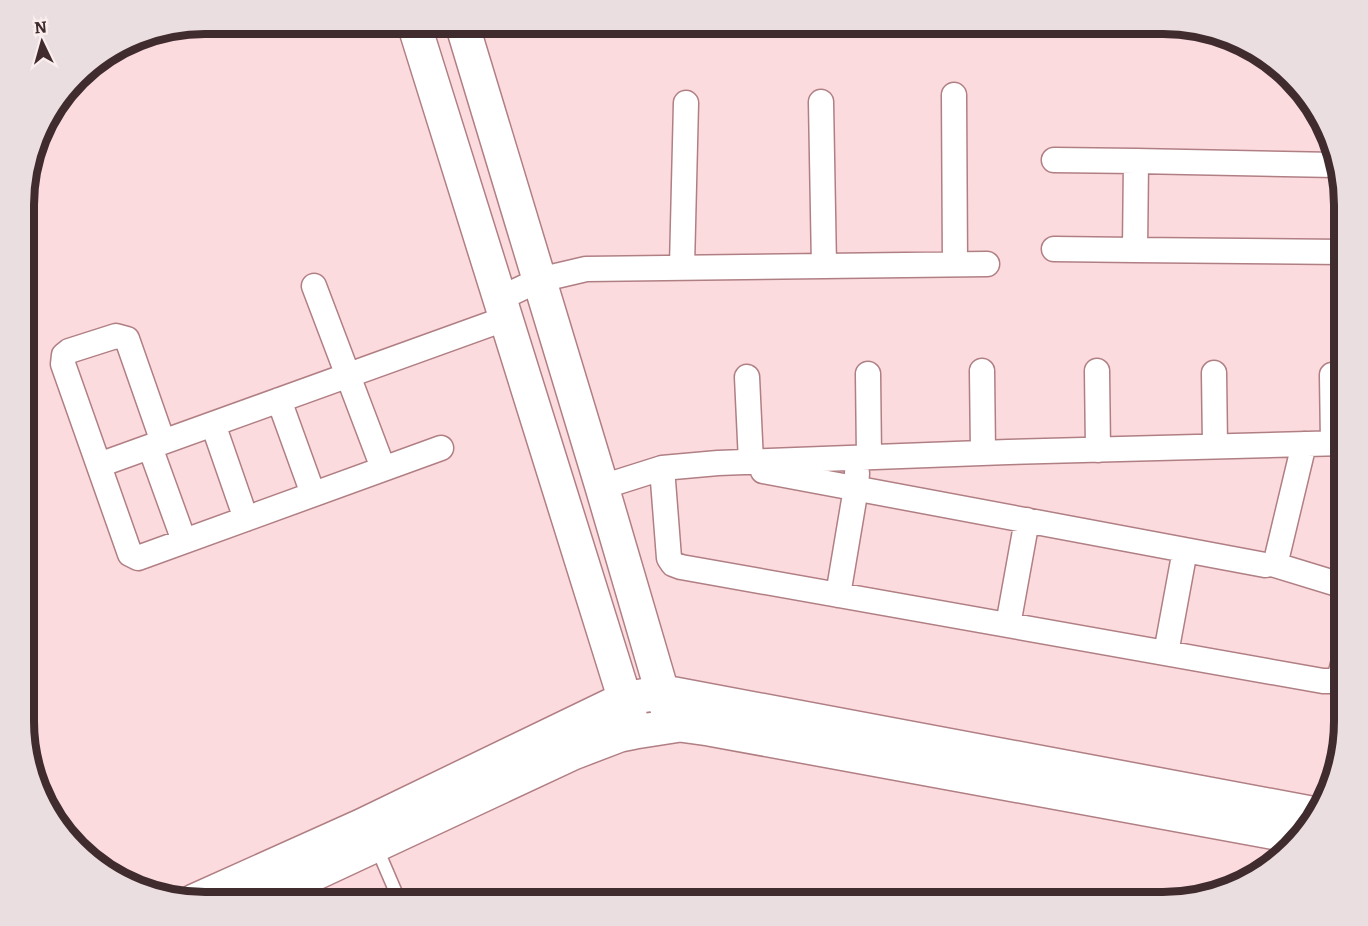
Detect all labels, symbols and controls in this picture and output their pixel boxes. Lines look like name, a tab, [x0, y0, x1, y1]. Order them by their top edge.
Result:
north arrow	[12, 12, 72, 72]
text: N	[34, 18, 48, 38]

